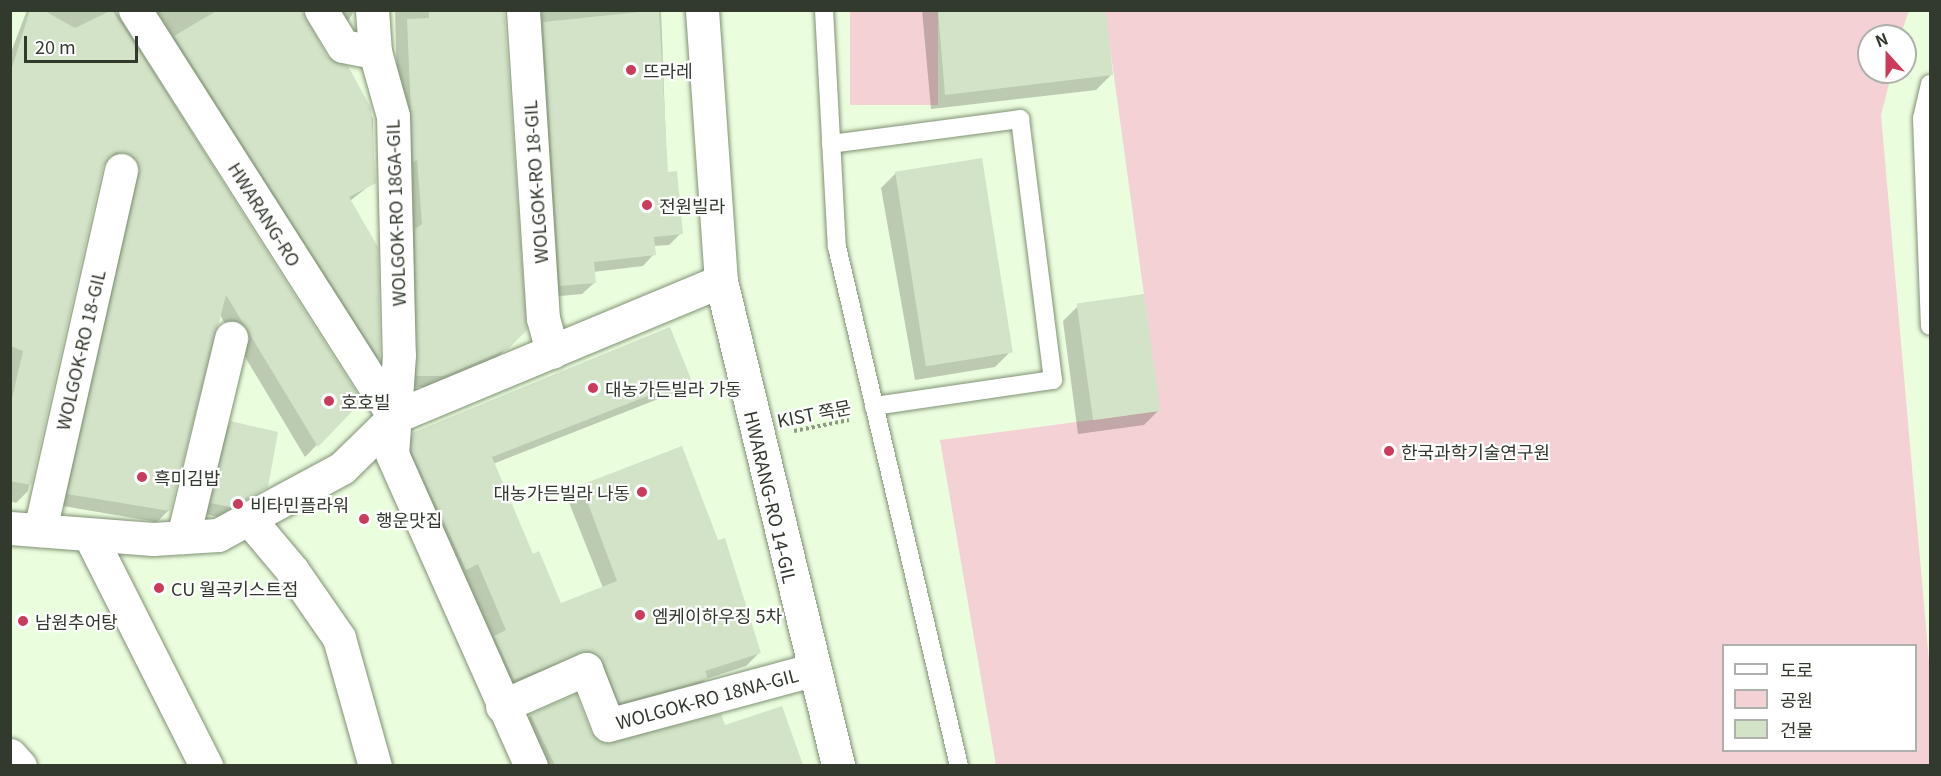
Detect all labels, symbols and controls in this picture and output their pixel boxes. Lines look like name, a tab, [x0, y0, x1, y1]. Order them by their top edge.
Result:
scale bar	[27, 24, 141, 62]
north arrow	[1857, 24, 1917, 84]
text: N	[1871, 26, 1891, 52]
text: 20 m	[35, 33, 76, 59]
place label: 뜨라레	[643, 59, 693, 81]
marker: 뜨라레	[624, 63, 638, 77]
street label: WOLGOK-RO 18-GIL	[519, 100, 551, 264]
street label: WOLGOK-RO 18GA-GIL	[381, 119, 409, 307]
street label: HWARANG-RO	[224, 158, 306, 270]
place label: 전원빌라	[659, 194, 725, 216]
marker: 전원빌라	[640, 198, 654, 212]
street label: WOLGOK-RO 18-GIL	[51, 268, 109, 432]
place label: 대농가든빌라 가동	[605, 377, 742, 399]
marker: 대농가든빌라 가동	[586, 381, 600, 395]
place label: 호호빌	[341, 390, 391, 412]
marker: 호호빌	[322, 394, 336, 408]
street label: KIST 쪽문	[775, 395, 853, 431]
street label: HWARANG-RO 14-GIL	[741, 409, 801, 585]
place label: 한국과학기술연구원	[1401, 440, 1550, 462]
marker: 한국과학기술연구원	[1382, 444, 1396, 458]
place label: 흑미김밥	[154, 466, 220, 488]
marker: 흑미김밥	[135, 470, 149, 484]
place label: 대농가든빌라 나동	[493, 481, 630, 503]
marker: 대농가든빌라 나동	[635, 485, 649, 499]
place label: 비타민플라워	[250, 493, 349, 515]
marker: 비타민플라워	[231, 497, 245, 511]
place label: 행운맛집	[376, 508, 442, 530]
marker: 행운맛집	[357, 512, 371, 526]
place label: CU 월곡키스트점	[171, 577, 299, 599]
marker: CU 월곡키스트점	[152, 581, 166, 595]
place label: 엠케이하우징 5차	[652, 604, 782, 626]
marker: 엠케이하우징 5차	[633, 608, 647, 622]
place label: 남원추어탕	[35, 610, 118, 632]
marker: 남원추어탕	[16, 614, 30, 628]
legend	[1722, 644, 1917, 752]
text: 도로	[1780, 656, 1813, 682]
street label: WOLGOK-RO 18NA-GIL	[614, 663, 800, 733]
text: 공원	[1780, 686, 1813, 712]
text: 건물	[1780, 716, 1813, 742]

